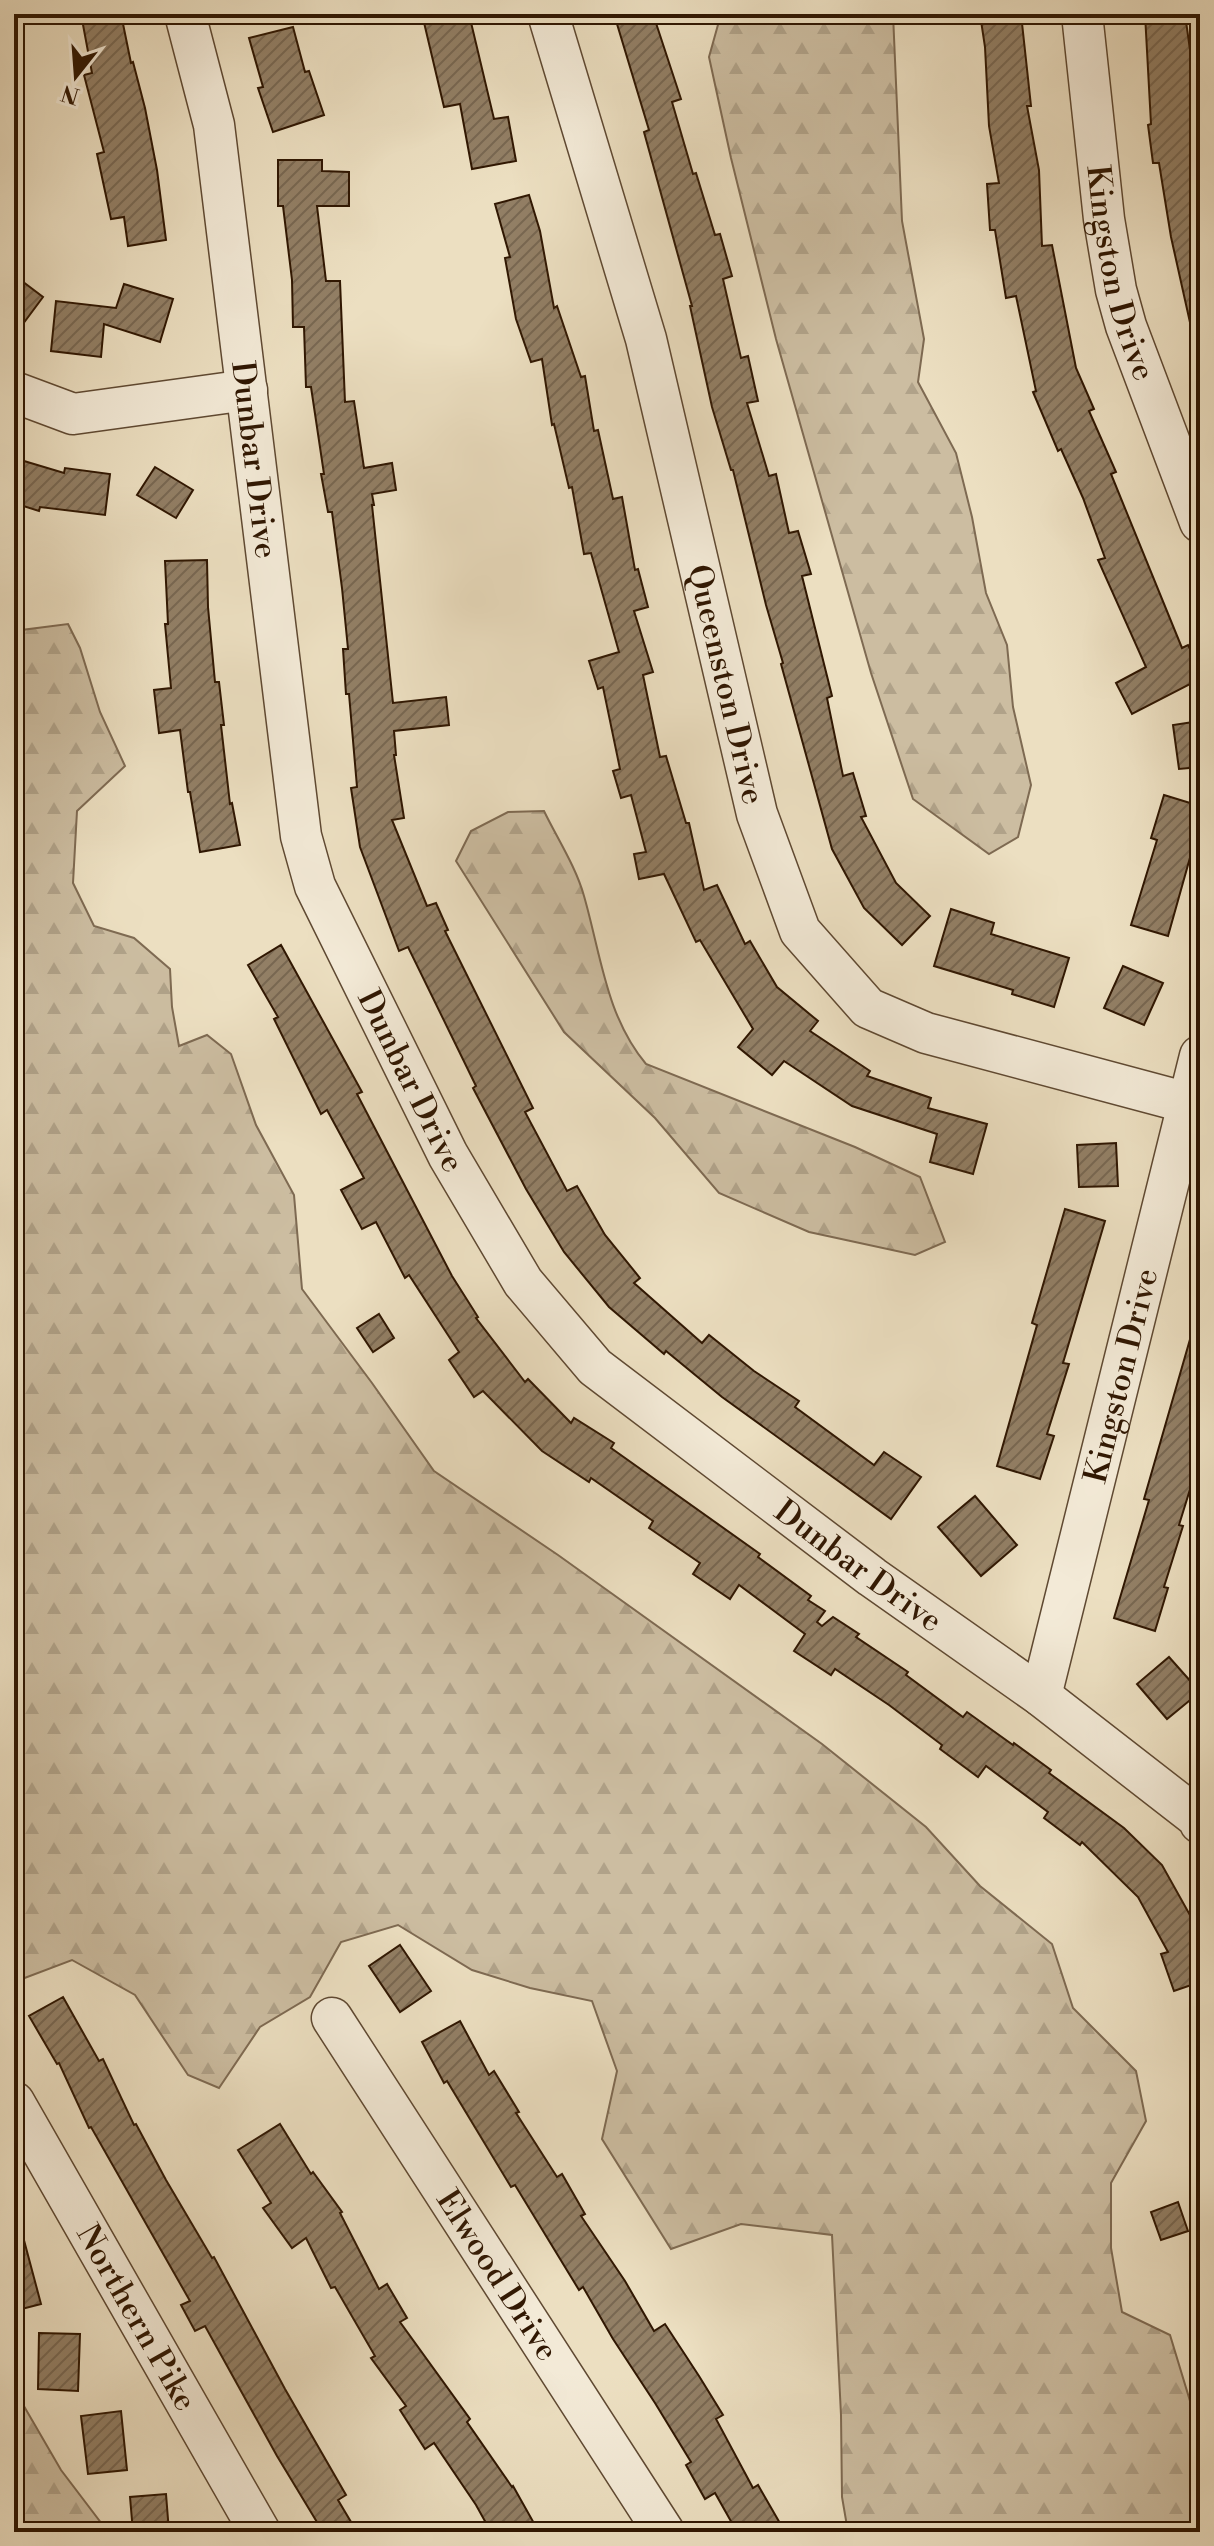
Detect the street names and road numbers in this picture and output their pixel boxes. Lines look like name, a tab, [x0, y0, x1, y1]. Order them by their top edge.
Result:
street label: Kingston Drive	[1077, 163, 1164, 386]
street label: Dunbar Drive	[222, 359, 286, 561]
street label: Queenston Drive	[678, 561, 773, 808]
street label: Dunbar Drive	[348, 983, 473, 1180]
street label: Kingston Drive	[1076, 1264, 1167, 1488]
street label: Dunbar Drive	[766, 1491, 950, 1641]
street label: Elwood Drive	[427, 2183, 567, 2369]
street label: Northern Pike	[67, 2217, 205, 2418]

